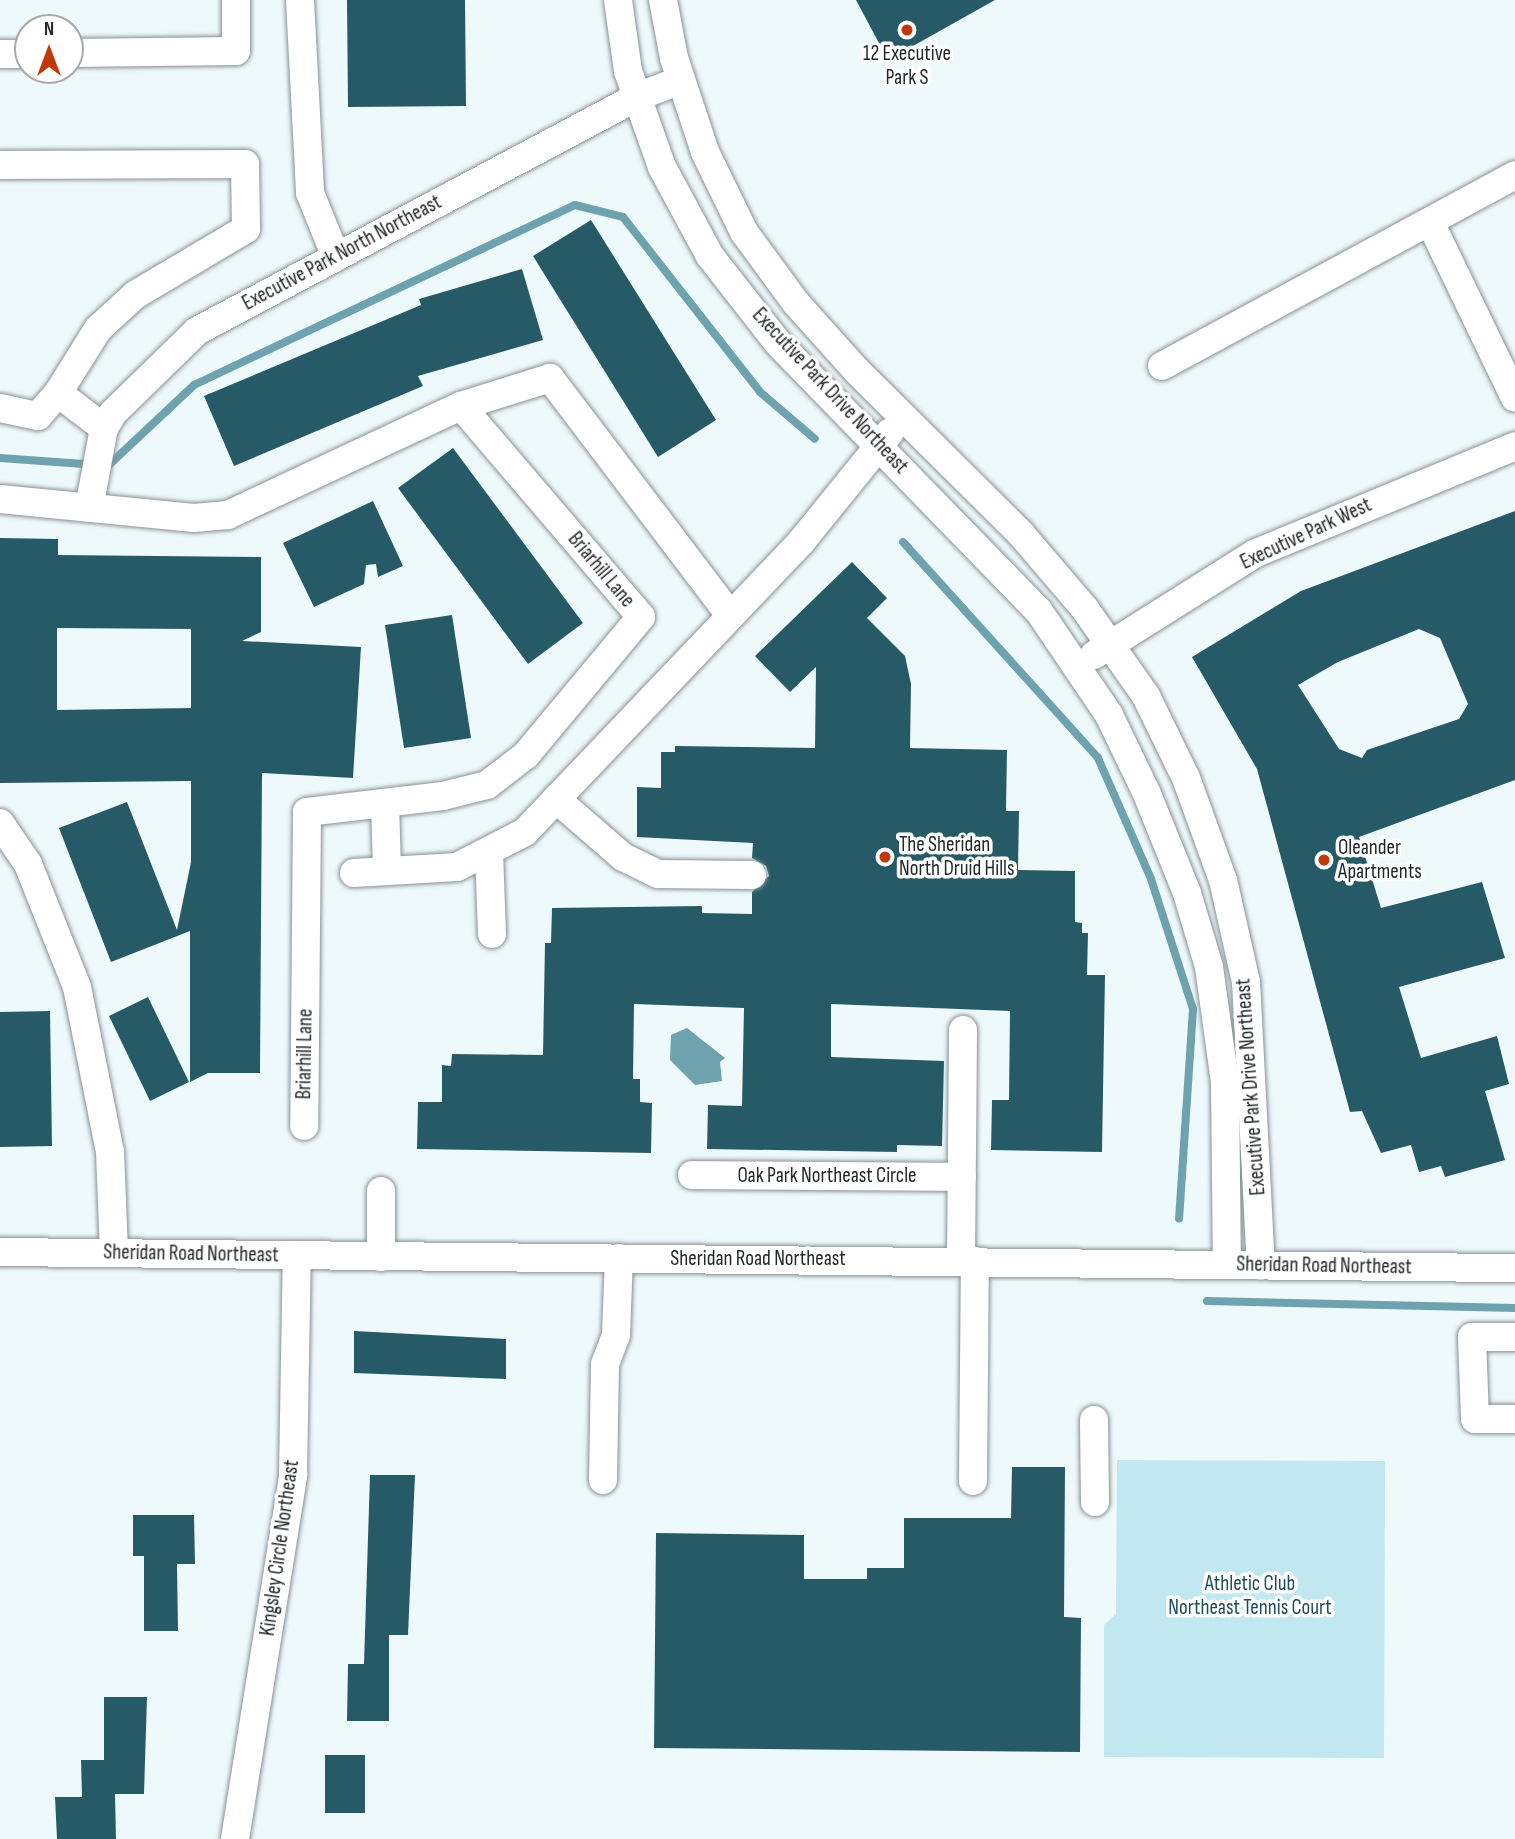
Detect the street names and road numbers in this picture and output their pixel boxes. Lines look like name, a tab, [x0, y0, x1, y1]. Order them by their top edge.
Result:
street label: Executive Park North Northeast	[238, 190, 446, 316]
street label: Executive Park Drive Northeast	[747, 303, 913, 479]
street label: Executive Park West	[1237, 493, 1375, 575]
street label: Briarhill Lane	[562, 527, 640, 613]
street label: Executive Park Drive Northeast	[1231, 978, 1271, 1196]
street label: Briarhill Lane	[292, 1008, 318, 1100]
street label: Oak Park Northeast Circle	[737, 1163, 917, 1189]
street label: Sheridan Road Northeast	[103, 1240, 279, 1268]
street label: Sheridan Road Northeast	[670, 1246, 846, 1272]
street label: Sheridan Road Northeast	[1236, 1252, 1412, 1280]
street label: Kingsley Circle Northeast	[255, 1458, 305, 1638]

